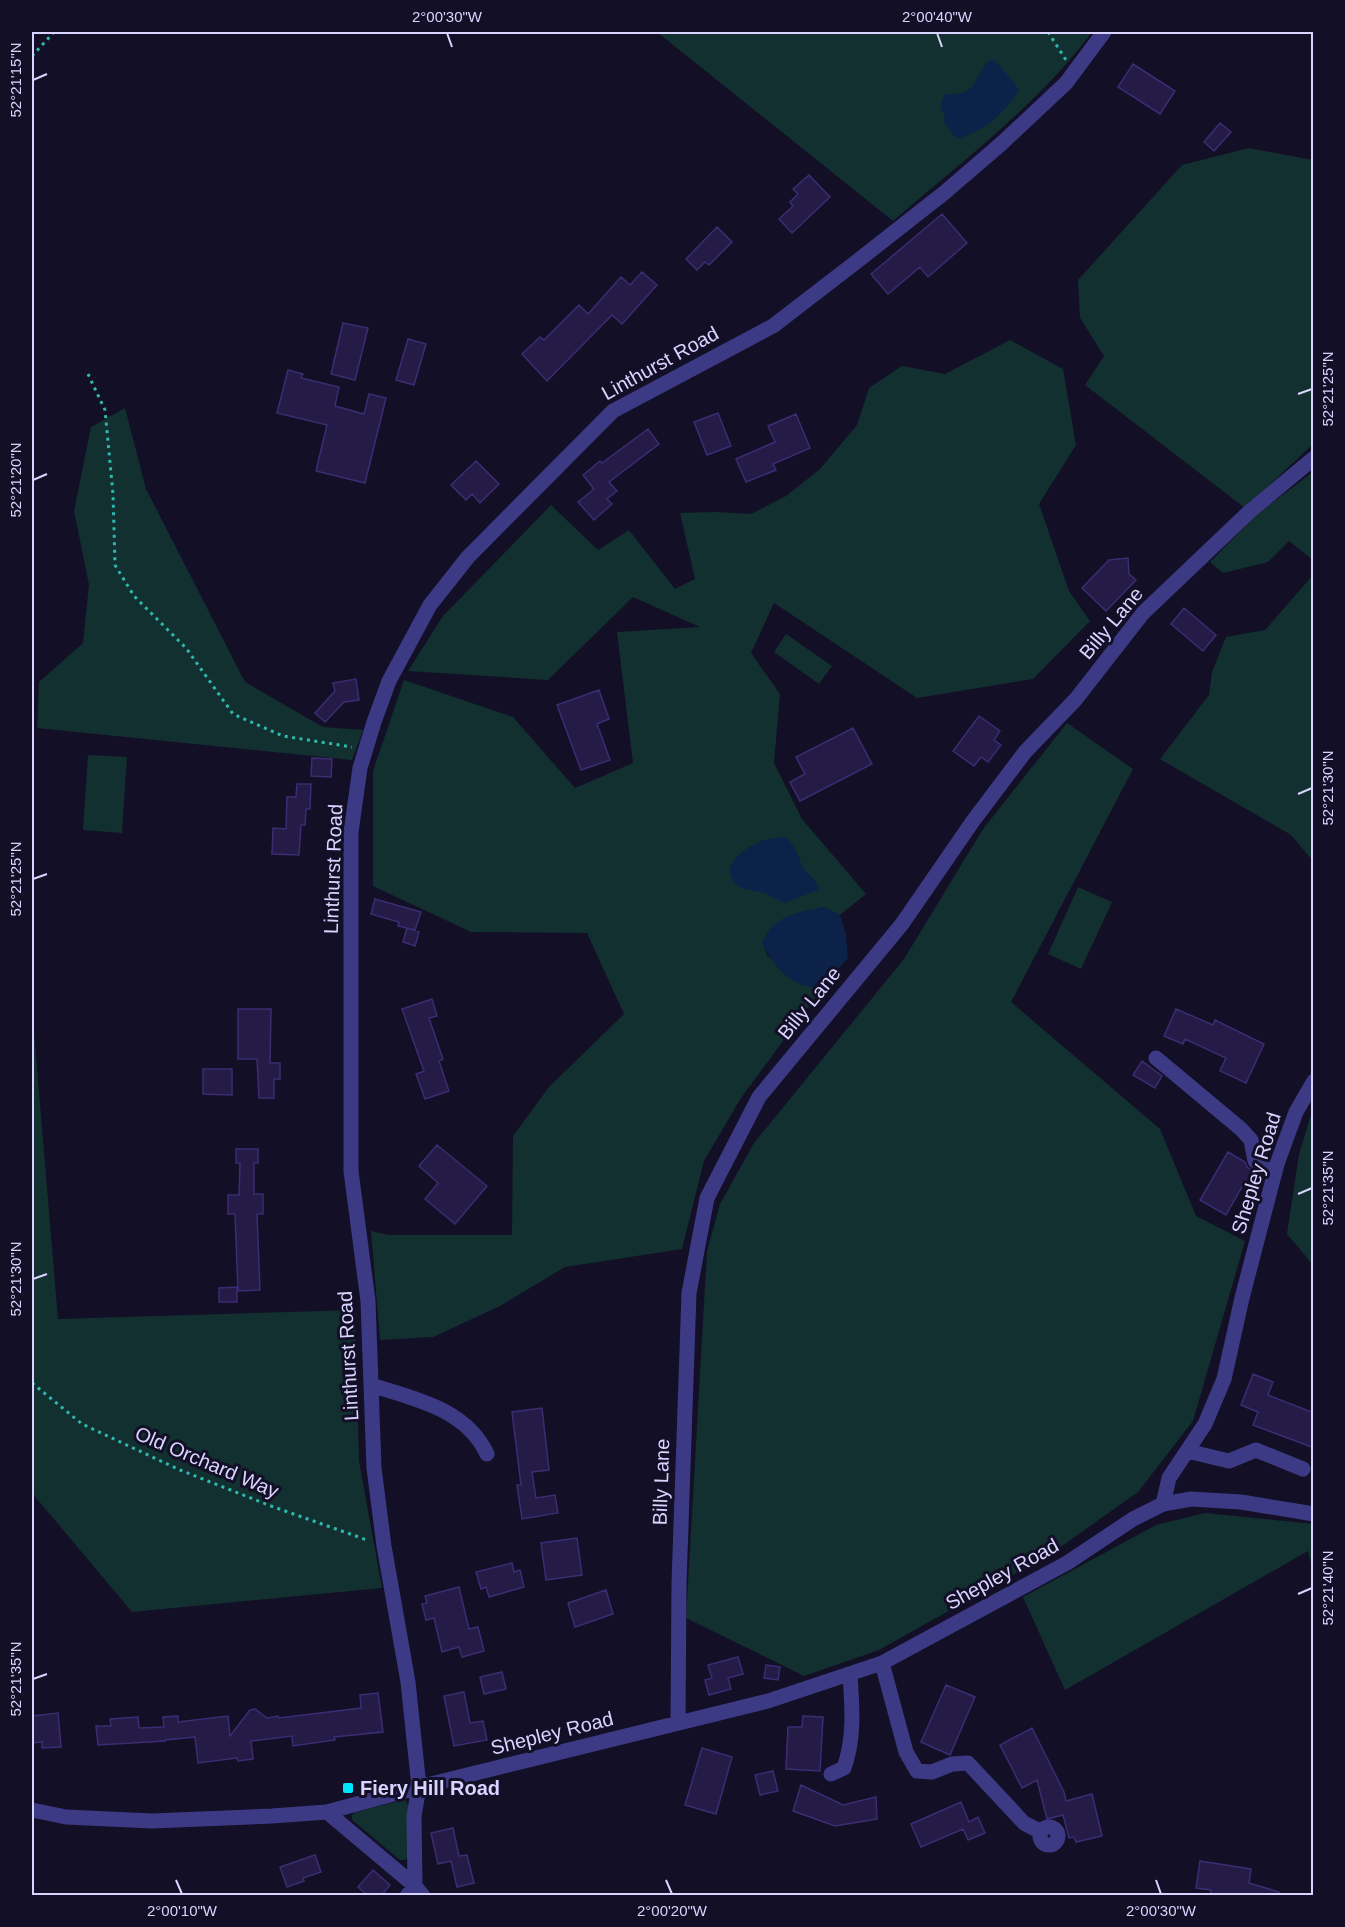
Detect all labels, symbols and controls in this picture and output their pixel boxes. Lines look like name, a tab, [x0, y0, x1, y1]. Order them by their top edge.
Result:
text: 2°00'30"W	[412, 8, 483, 25]
text: 2°00'40"W	[902, 8, 973, 25]
text: 52°21'15"N	[7, 42, 24, 118]
street label: Linthurst Road	[598, 322, 722, 404]
text: 52°21'25"N	[1319, 351, 1336, 427]
text: 52°21'20"N	[7, 442, 24, 518]
street label: Billy Lane	[1075, 583, 1147, 663]
text: 52°21'30"N	[1319, 750, 1336, 826]
street label: Linthurst Road	[320, 804, 346, 934]
text: 52°21'25"N	[7, 841, 24, 917]
street label: Billy Lane	[773, 962, 845, 1044]
street label: Shepley Road	[1227, 1110, 1285, 1236]
text: 52°21'35"N	[1319, 1150, 1336, 1226]
text: 52°21'30"N	[7, 1241, 24, 1317]
street label: Linthurst Road	[334, 1290, 362, 1422]
street label: Old Orchard Way	[132, 1422, 282, 1502]
street label: Billy Lane	[648, 1438, 674, 1526]
street label: Shepley Road	[942, 1534, 1062, 1614]
text: 52°21'40"N	[1319, 1550, 1336, 1626]
text: 52°21'35"N	[7, 1641, 24, 1717]
street label: Shepley Road	[488, 1707, 616, 1759]
place label: Fiery Hill Road	[360, 1777, 500, 1799]
marker: Fiery Hill Road	[341, 1781, 355, 1795]
text: 2°00'10"W	[147, 1902, 218, 1919]
text: 2°00'20"W	[637, 1902, 708, 1919]
text: 2°00'30"W	[1126, 1902, 1197, 1919]

